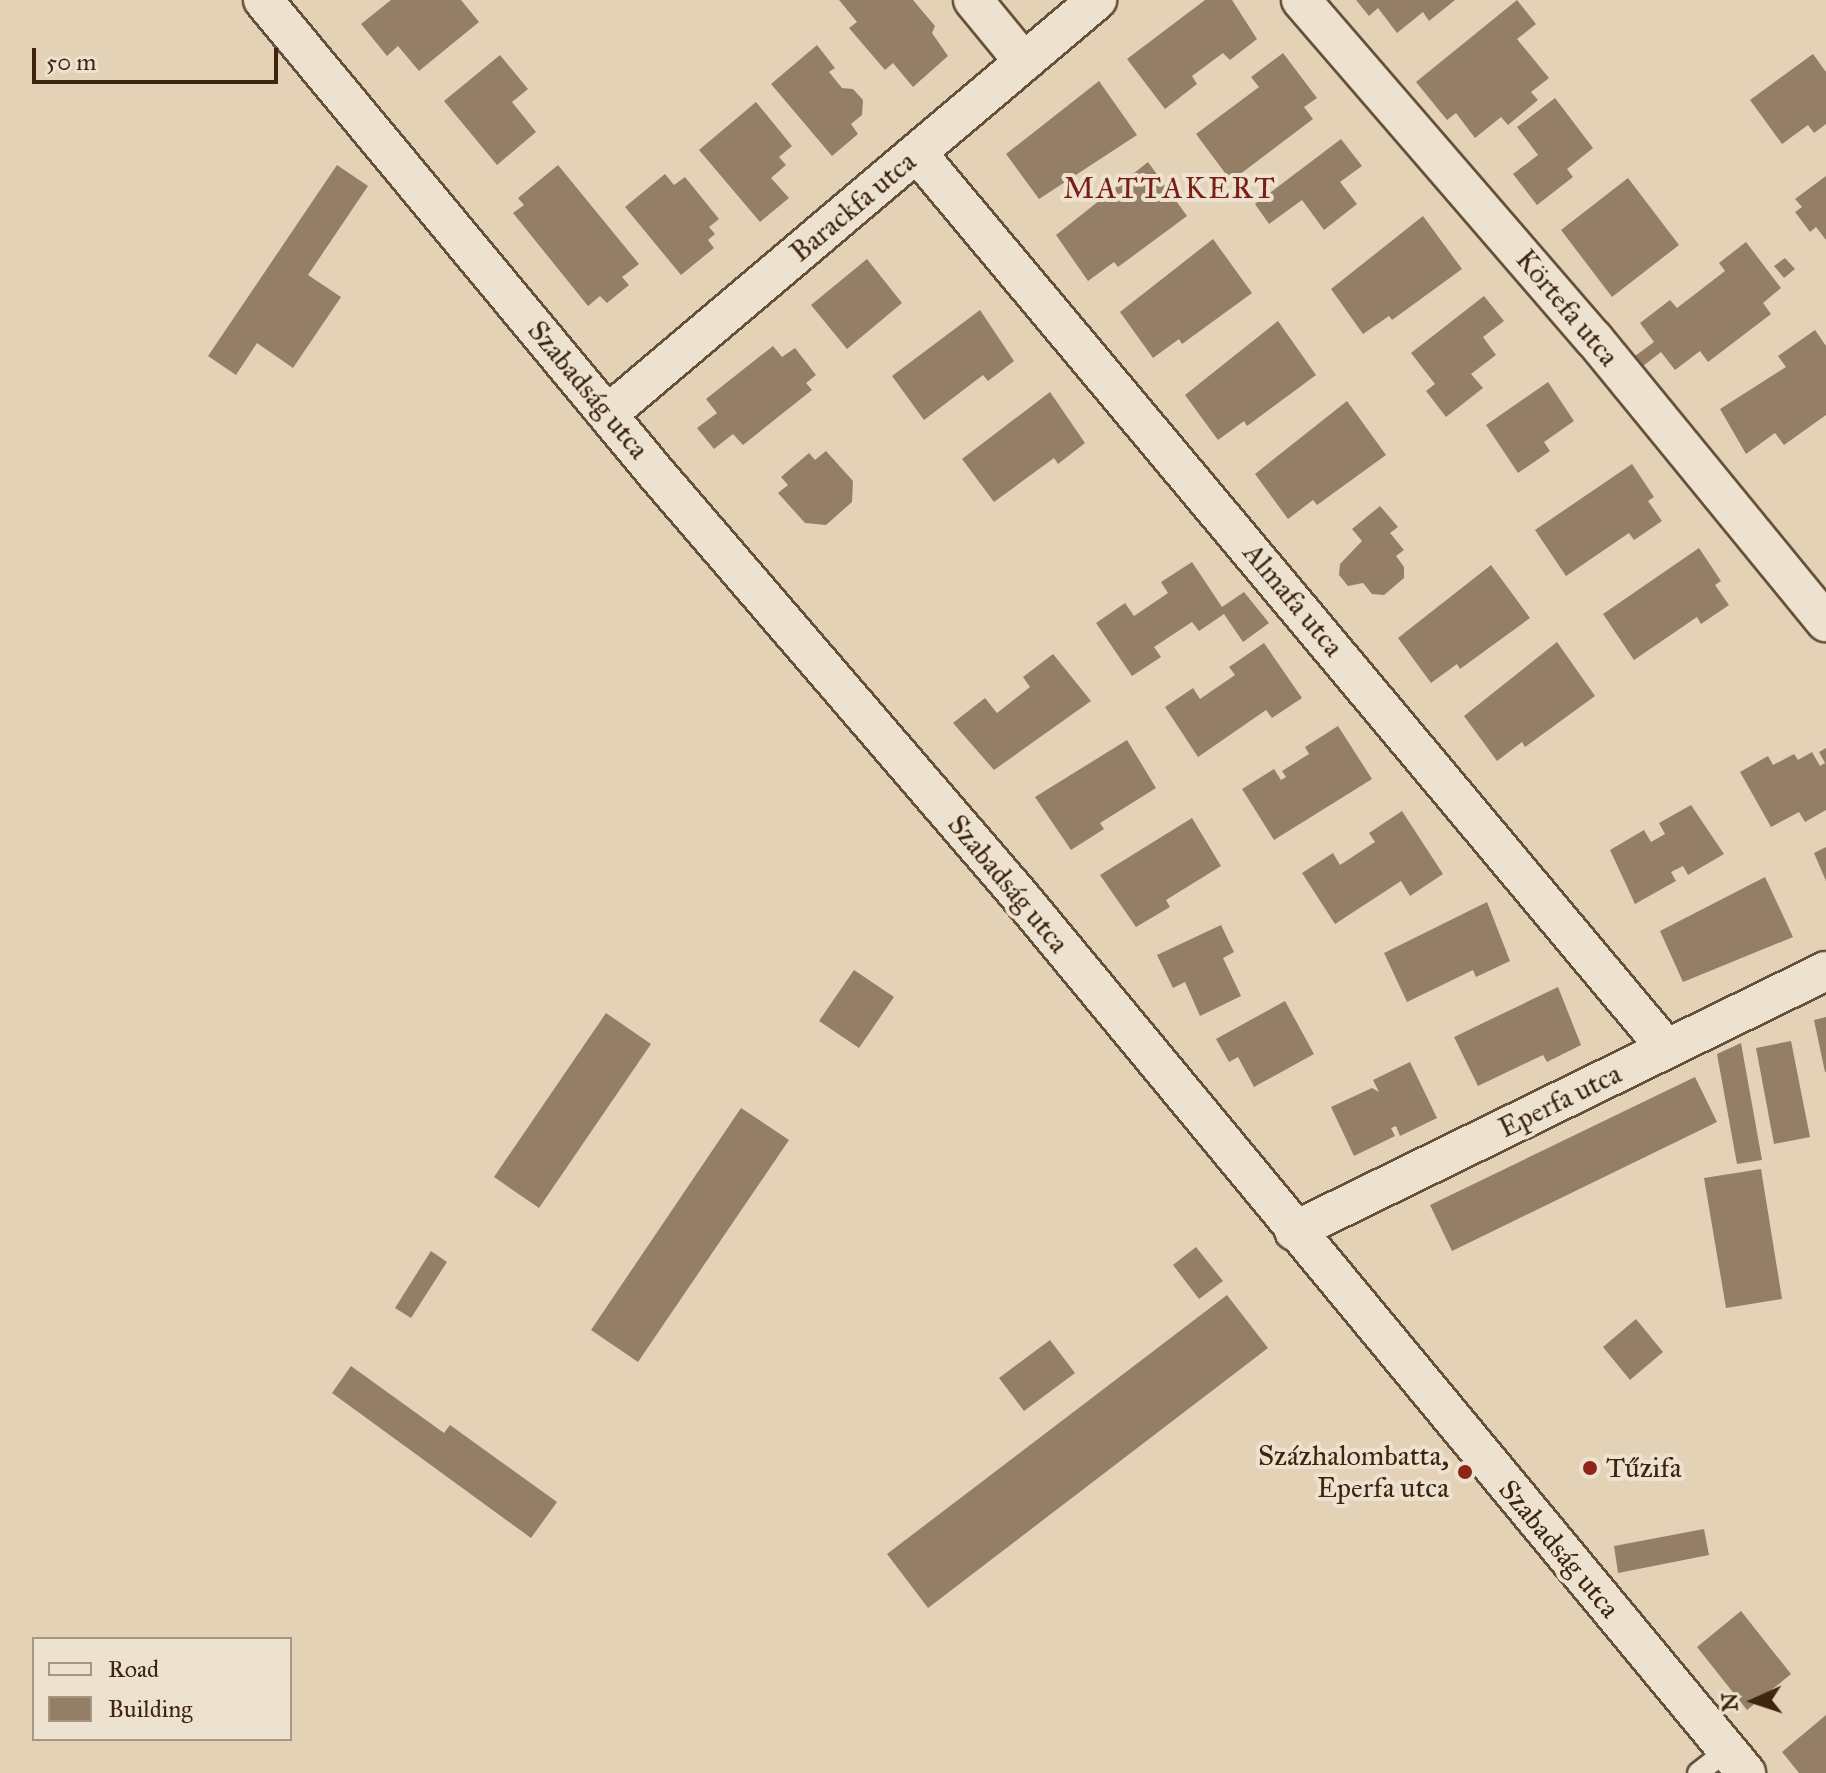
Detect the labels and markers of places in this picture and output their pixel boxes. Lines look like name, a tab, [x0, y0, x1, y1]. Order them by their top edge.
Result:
place label: Százhalombatta, Eperfa utca	[1258, 1439, 1449, 1505]
place label: Tűzifa	[1606, 1451, 1682, 1485]
marker: Tűzifa	[1581, 1459, 1599, 1477]
marker: Százhalombatta, Eperfa utca	[1456, 1463, 1474, 1481]

